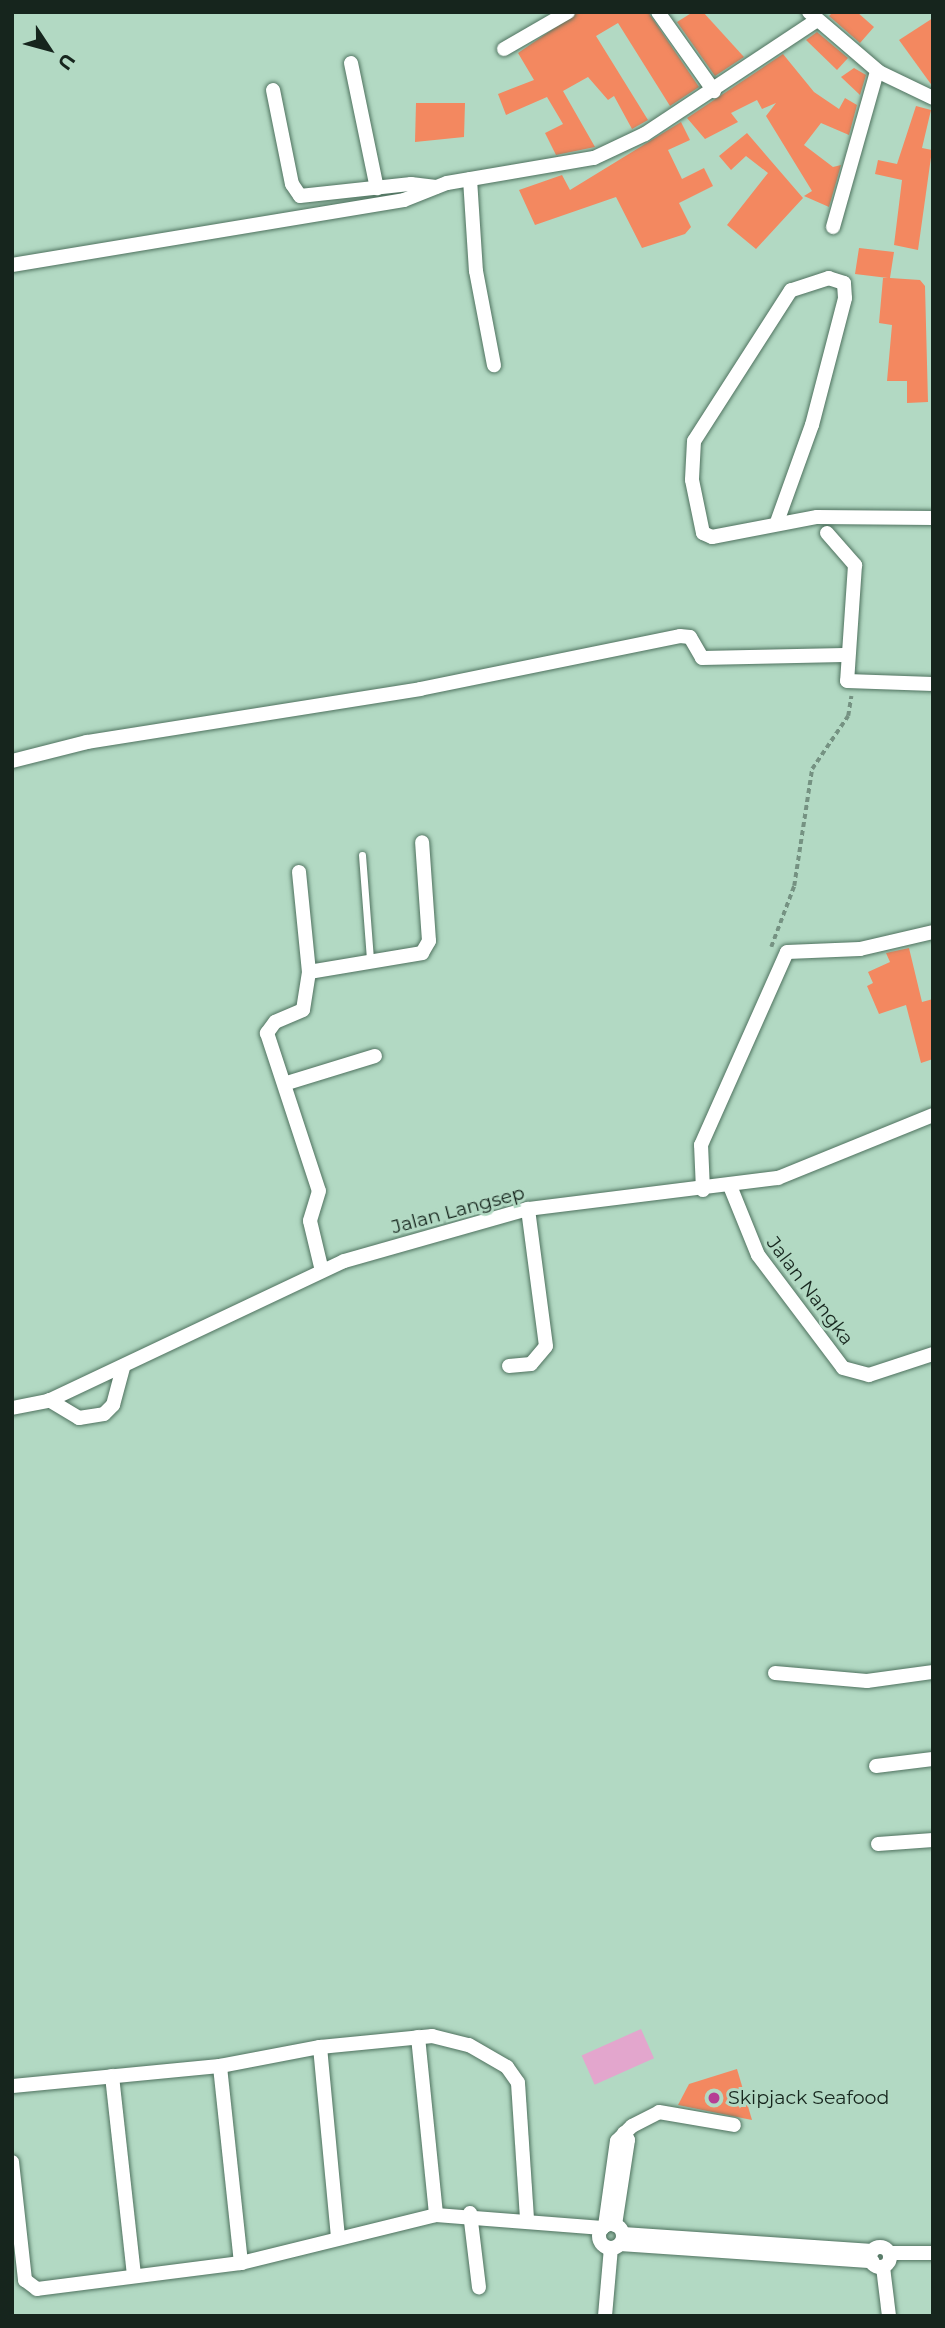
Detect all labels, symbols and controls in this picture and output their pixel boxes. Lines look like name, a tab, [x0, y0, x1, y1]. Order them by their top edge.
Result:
north arrow	[14, 14, 84, 84]
text: U	[53, 49, 80, 74]
street label: Jalan Langsep	[389, 1181, 527, 1239]
street label: Jalan Nangka	[762, 1232, 858, 1350]
place label: Skipjack Seafood	[728, 2087, 889, 2109]
marker: Skipjack Seafood	[706, 2090, 722, 2106]

